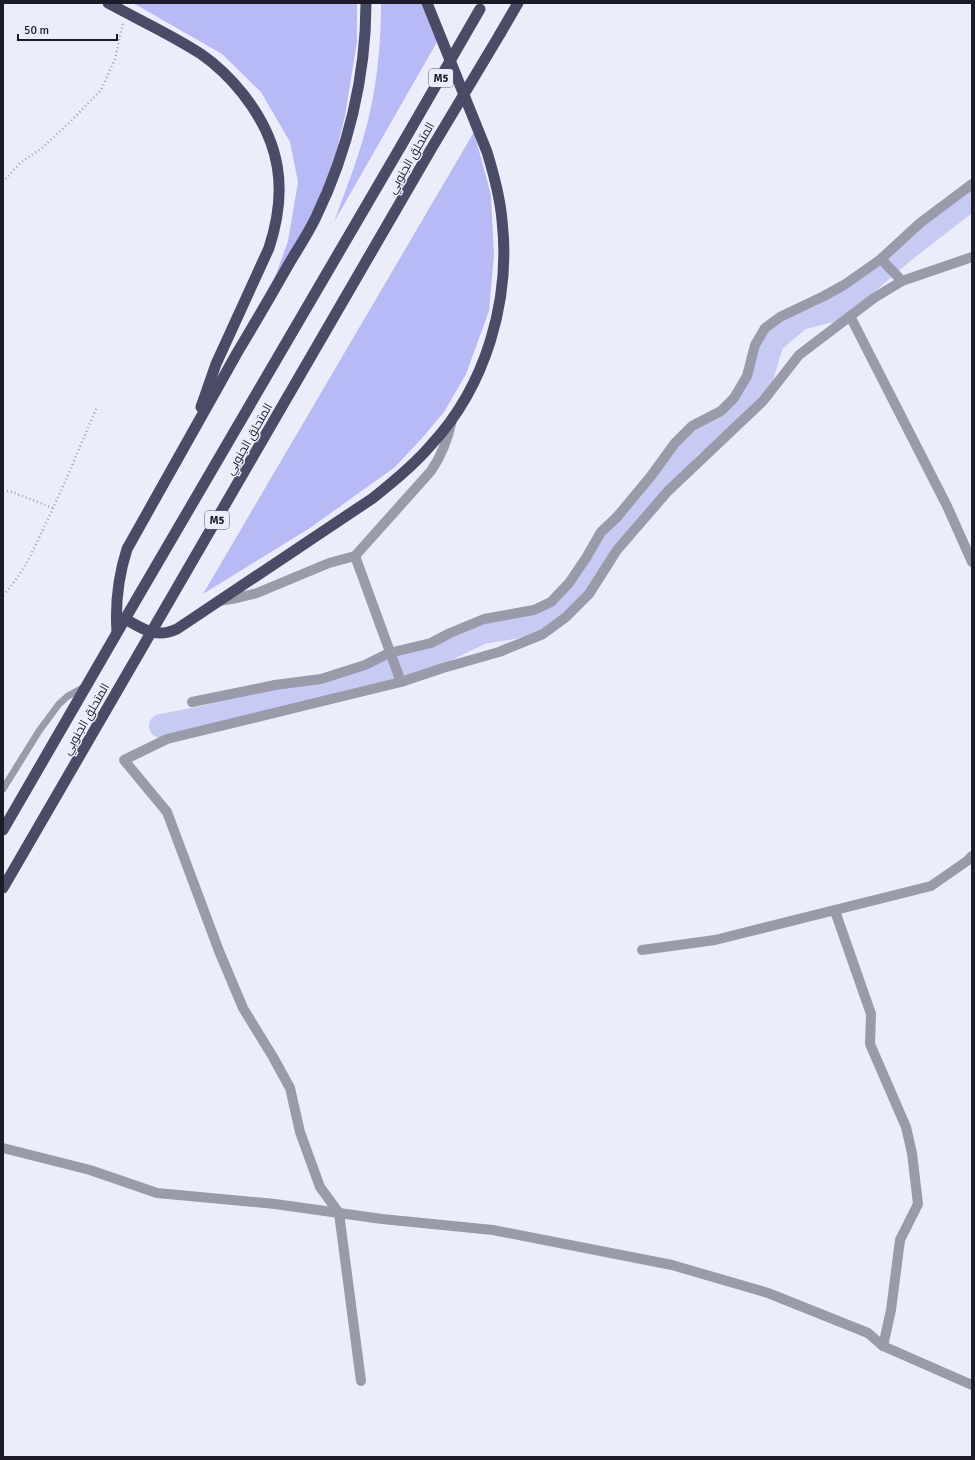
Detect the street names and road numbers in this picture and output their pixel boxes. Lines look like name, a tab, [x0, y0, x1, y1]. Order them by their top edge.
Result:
road number: M5	[429, 69, 453, 87]
street label: المتحلق الجنوبي	[385, 120, 440, 198]
street label: المتحلق الجنوبي	[223, 401, 278, 479]
road number: M5	[205, 511, 229, 529]
street label: المتحلق الجنوبي	[60, 681, 115, 759]

